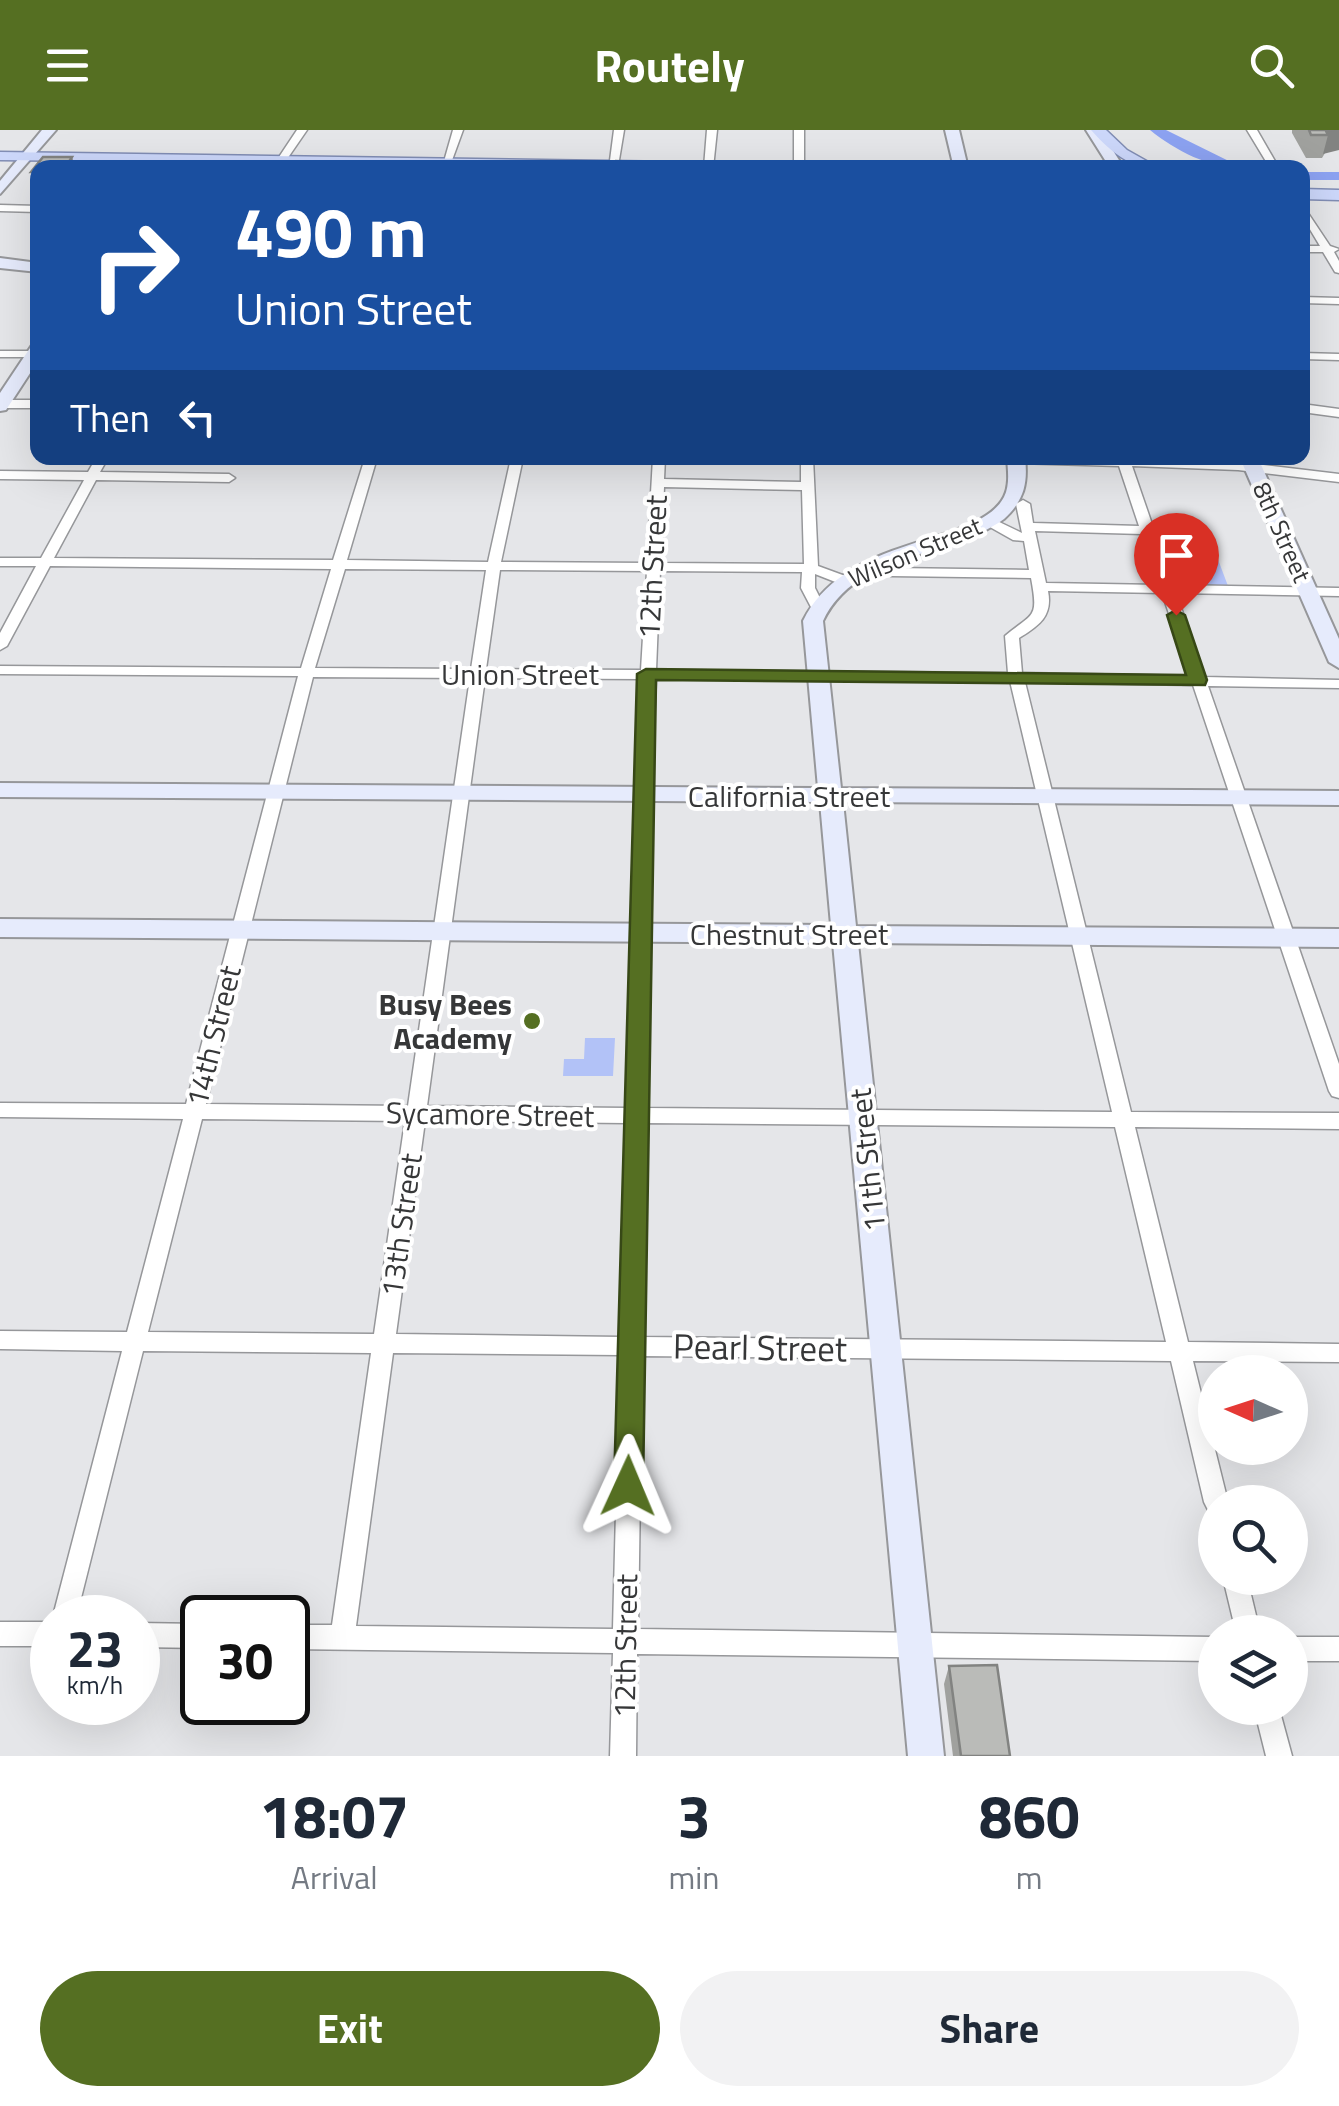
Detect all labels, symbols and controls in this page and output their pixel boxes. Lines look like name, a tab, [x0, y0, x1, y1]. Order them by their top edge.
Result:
text: Routely	[594, 31, 745, 99]
icon: menu	[40, 38, 95, 93]
icon: search	[1244, 38, 1299, 93]
text: 490 m	[235, 178, 427, 284]
icon: right	[70, 200, 200, 330]
text: Union Street	[235, 274, 472, 342]
text: Then	[70, 389, 150, 447]
icon: left	[170, 390, 225, 445]
street label: 8th Street	[1243, 476, 1321, 588]
street label: 12th Street	[625, 493, 679, 640]
street label: Wilson Street	[842, 507, 988, 597]
pin	[1134, 513, 1219, 616]
icon: arrive	[1149, 528, 1204, 583]
street label: Union Street	[441, 651, 599, 697]
street label: California Street	[688, 773, 891, 819]
street label: Chestnut Street	[690, 911, 889, 957]
street label: 14th Street	[173, 960, 253, 1112]
place label: Busy Bees Academy	[379, 981, 512, 1061]
marker: Busy Bees Academy	[521, 1010, 543, 1032]
street label: 11th Street	[837, 1085, 897, 1234]
street label: Sycamore Street	[385, 1089, 595, 1139]
street label: 13th Street	[368, 1150, 434, 1300]
street label: Pearl Street	[673, 1318, 847, 1376]
north arrow	[1198, 1355, 1308, 1465]
map controls	[1198, 1355, 1308, 1725]
position arrow	[576, 1434, 680, 1538]
button: search	[1198, 1485, 1308, 1595]
street label: 12th Street	[601, 1573, 649, 1718]
speed limit sign: 30	[180, 1595, 310, 1725]
text: 23	[67, 1610, 123, 1686]
button: layers	[1198, 1615, 1308, 1725]
text: km/h	[67, 1666, 123, 1704]
text: 18:07	[259, 1770, 409, 1861]
text: 3	[677, 1770, 711, 1861]
text: 860	[979, 1770, 1080, 1861]
text: Arrival	[291, 1853, 378, 1901]
text: min	[668, 1853, 719, 1901]
text: m	[1016, 1853, 1043, 1901]
button: Exit	[40, 1971, 660, 2086]
button: Share	[680, 1971, 1299, 2086]

